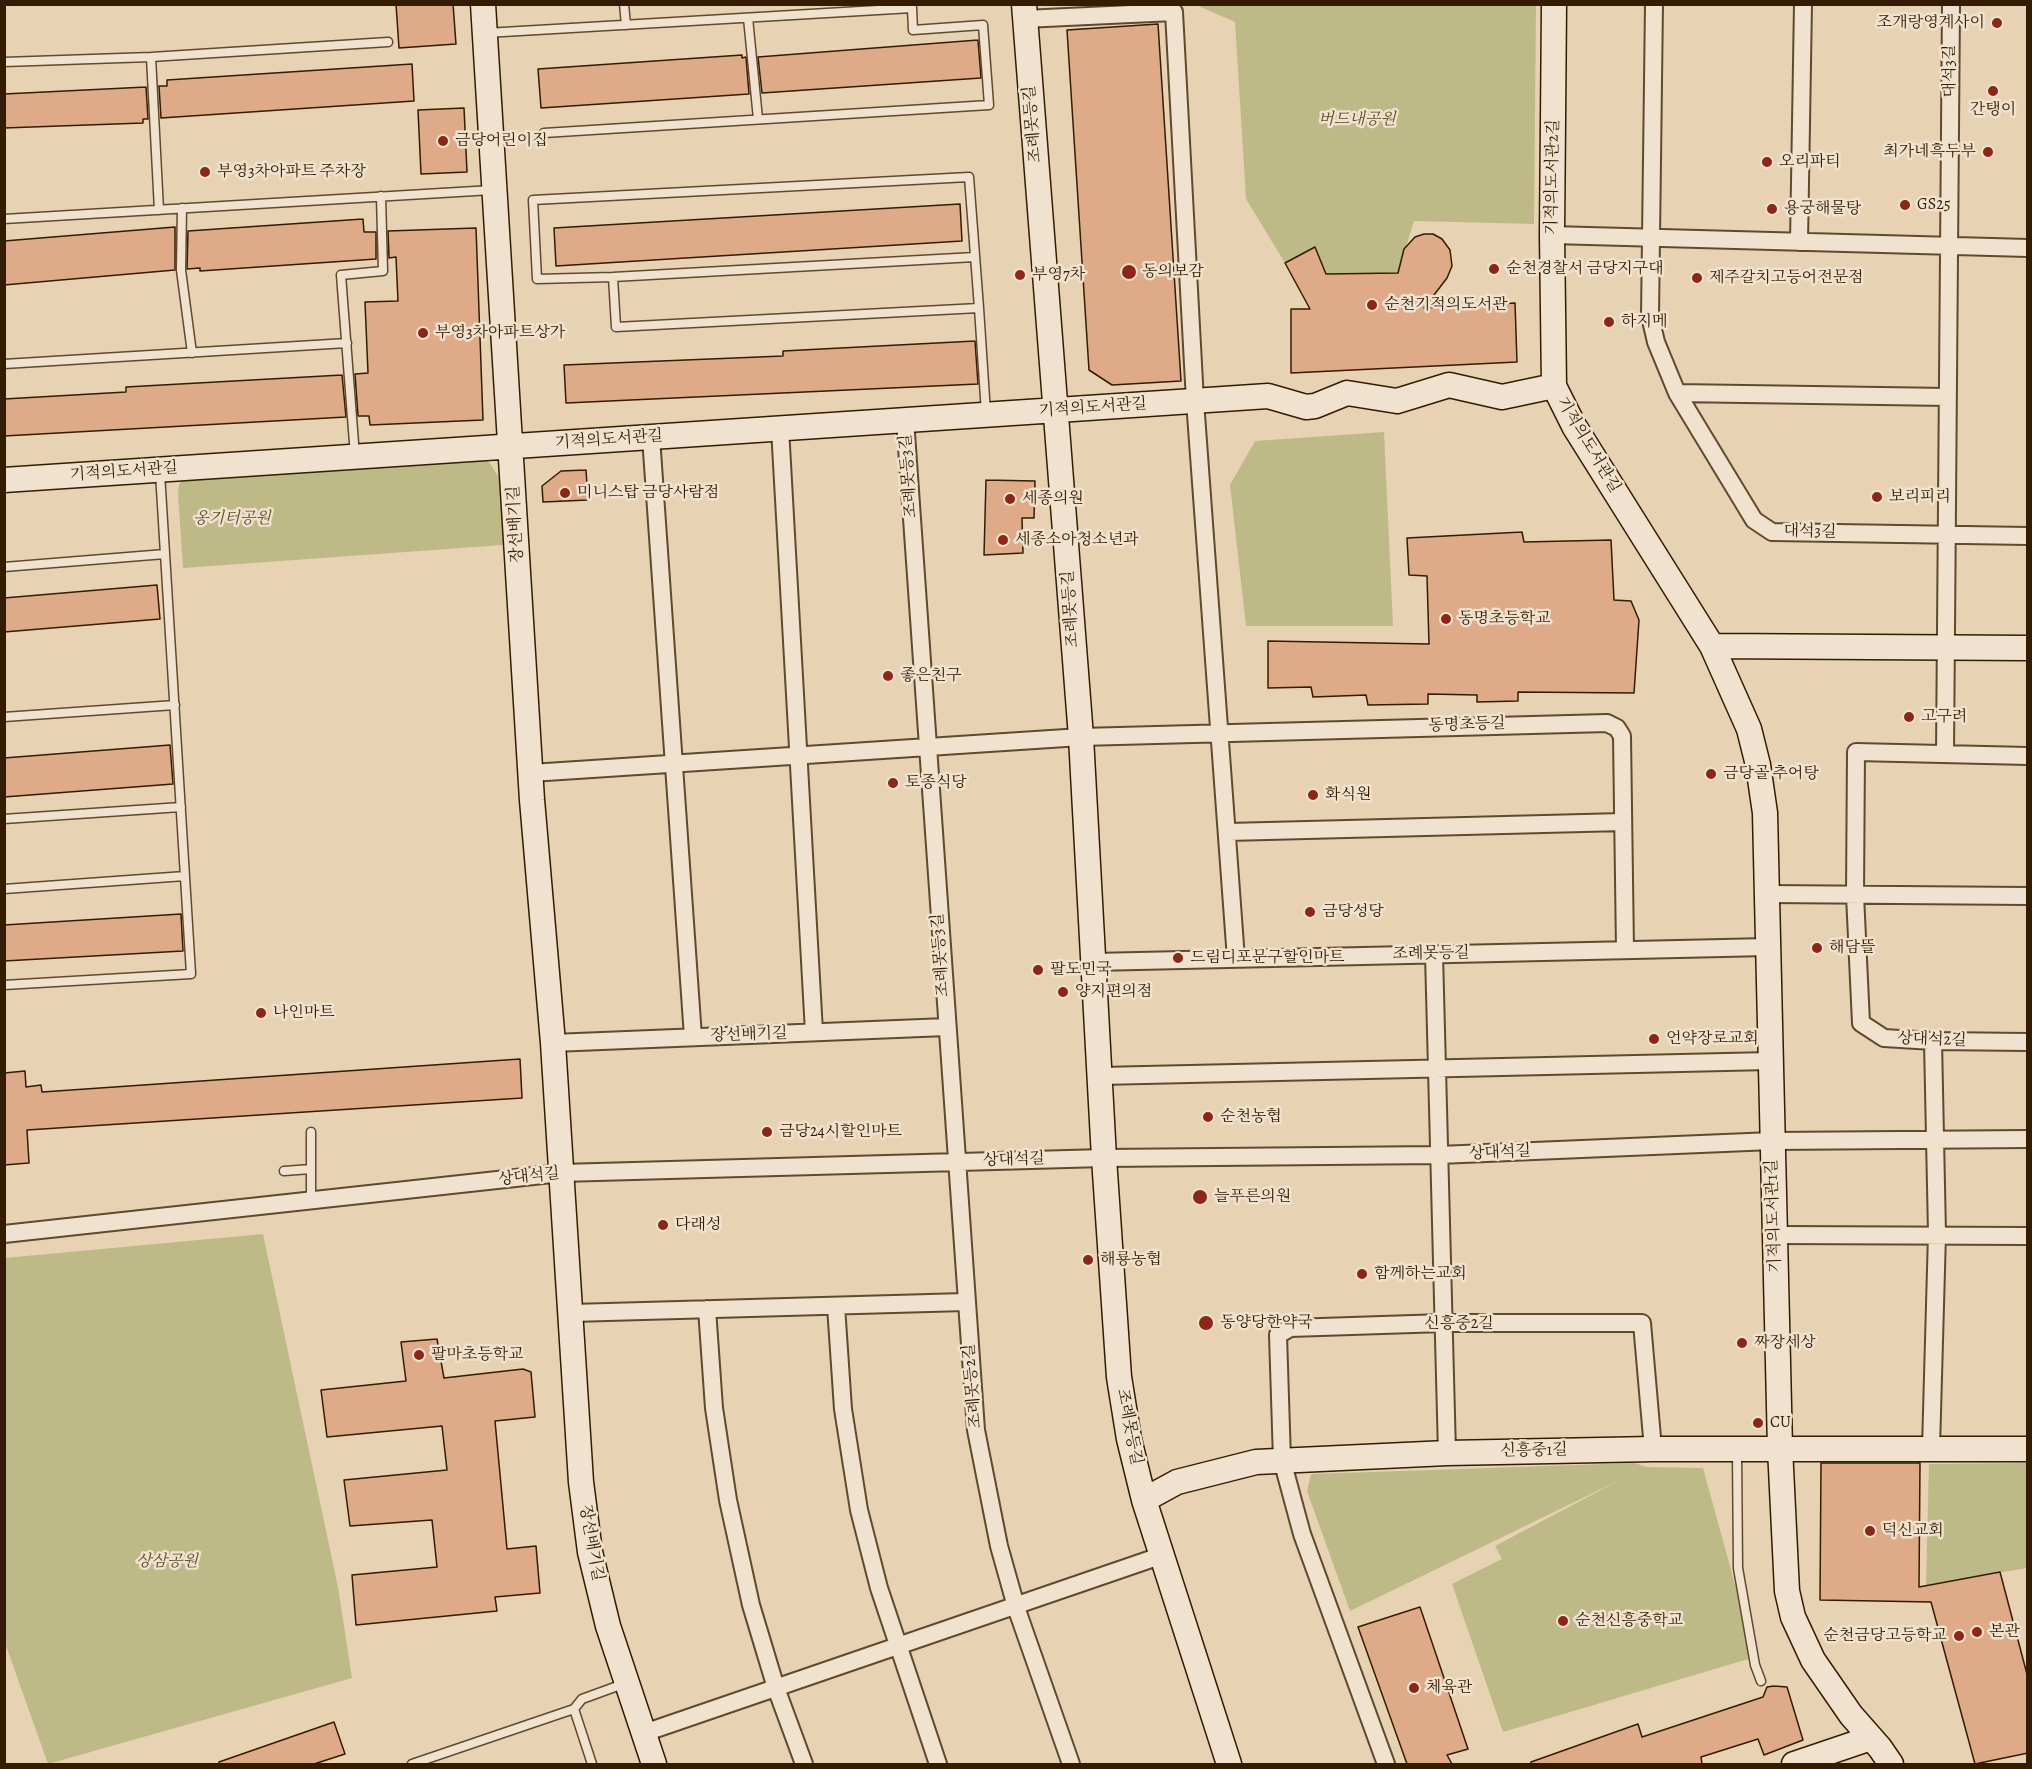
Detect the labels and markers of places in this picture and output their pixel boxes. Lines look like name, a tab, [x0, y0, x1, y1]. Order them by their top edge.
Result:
place label: 조개랑영계사이	[1877, 13, 1985, 33]
marker: 조개랑영계사이	[1990, 16, 2004, 30]
marker: 간탱이	[1986, 84, 2000, 98]
place label: 간탱이	[1970, 100, 2016, 120]
place label: 금당어린이집	[455, 131, 548, 151]
marker: 금당어린이집	[436, 134, 450, 148]
place label: 최가네흑두부	[1883, 142, 1976, 162]
marker: 최가네흑두부	[1981, 145, 1995, 159]
place label: 오리파티	[1779, 152, 1841, 172]
marker: 오리파티	[1760, 155, 1774, 169]
place label: 부영3차아파트 주차장	[217, 162, 366, 182]
marker: 부영3차아파트 주차장	[198, 165, 212, 179]
place label: GS25	[1917, 195, 1951, 215]
marker: GS25	[1898, 198, 1912, 212]
place label: 용궁해물탕	[1784, 199, 1861, 219]
marker: 용궁해물탕	[1765, 202, 1779, 216]
place label: 순천경찰서 금당지구대	[1506, 259, 1664, 279]
place label: 동의보감	[1142, 262, 1204, 282]
marker: 순천경찰서 금당지구대	[1487, 262, 1501, 276]
marker: 동의보감	[1120, 263, 1138, 281]
place label: 부영7차	[1032, 265, 1085, 285]
marker: 부영7차	[1013, 268, 1027, 282]
place label: 제주갈치고등어전문점	[1709, 268, 1864, 288]
marker: 제주갈치고등어전문점	[1690, 271, 1704, 285]
place label: 순천기적의도서관	[1384, 295, 1508, 315]
marker: 순천기적의도서관	[1365, 298, 1379, 312]
place label: 하지메	[1621, 312, 1667, 332]
marker: 하지메	[1602, 315, 1616, 329]
place label: 부영3차아파트상가	[435, 323, 565, 343]
marker: 부영3차아파트상가	[416, 326, 430, 340]
place label: 미니스탑 금당사람점	[577, 483, 719, 503]
marker: 미니스탑 금당사람점	[558, 486, 572, 500]
place label: 보리피리	[1889, 487, 1951, 507]
place label: 세종의원	[1022, 489, 1084, 509]
marker: 보리피리	[1870, 490, 1884, 504]
marker: 세종의원	[1003, 492, 1017, 506]
place label: 세종소아청소년과	[1015, 530, 1139, 550]
marker: 세종소아청소년과	[996, 533, 1010, 547]
place label: 동명초등학교	[1458, 609, 1551, 629]
marker: 동명초등학교	[1439, 612, 1453, 626]
place label: 좋은친구	[900, 666, 962, 686]
marker: 좋은친구	[881, 669, 895, 683]
place label: 고구려	[1921, 707, 1967, 727]
marker: 고구려	[1902, 710, 1916, 724]
place label: 금당골 추어탕	[1723, 764, 1819, 784]
marker: 금당골 추어탕	[1704, 767, 1718, 781]
place label: 토종식당	[905, 773, 967, 793]
marker: 토종식당	[886, 776, 900, 790]
place label: 화식원	[1325, 785, 1371, 805]
marker: 화식원	[1306, 788, 1320, 802]
place label: 금당성당	[1322, 902, 1384, 922]
marker: 금당성당	[1303, 905, 1317, 919]
place label: 해담뜰	[1829, 938, 1875, 958]
marker: 해담뜰	[1810, 941, 1824, 955]
place label: 드림디포문구할인마트	[1190, 948, 1345, 968]
marker: 드림디포문구할인마트	[1171, 951, 1185, 965]
place label: 팔도민국	[1050, 960, 1112, 980]
marker: 팔도민국	[1031, 963, 1045, 977]
place label: 양지편의점	[1075, 982, 1152, 1002]
marker: 양지편의점	[1056, 985, 1070, 999]
place label: 나인마트	[273, 1003, 335, 1023]
marker: 나인마트	[254, 1006, 268, 1020]
place label: 언약장로교회	[1666, 1029, 1759, 1049]
marker: 언약장로교회	[1647, 1032, 1661, 1046]
place label: 순천농협	[1220, 1107, 1282, 1127]
marker: 순천농협	[1201, 1110, 1215, 1124]
place label: 금당24시할인마트	[779, 1122, 902, 1142]
marker: 금당24시할인마트	[760, 1125, 774, 1139]
place label: 늘푸른의원	[1214, 1187, 1291, 1207]
marker: 늘푸른의원	[1191, 1188, 1209, 1206]
place label: 다래성	[675, 1215, 721, 1235]
marker: 다래성	[656, 1218, 670, 1232]
place label: 해룡농협	[1100, 1250, 1162, 1270]
marker: 해룡농협	[1081, 1253, 1095, 1267]
place label: 함께하는교회	[1374, 1264, 1467, 1284]
marker: 함께하는교회	[1355, 1267, 1369, 1281]
place label: 동양당한약국	[1220, 1313, 1313, 1333]
marker: 동양당한약국	[1197, 1314, 1215, 1332]
place label: 짜장세상	[1754, 1333, 1816, 1353]
marker: 짜장세상	[1735, 1336, 1749, 1350]
place label: 팔마초등학교	[431, 1345, 524, 1365]
marker: 팔마초등학교	[412, 1348, 426, 1362]
place label: CU	[1770, 1413, 1791, 1433]
marker: CU	[1751, 1416, 1765, 1430]
place label: 덕신교회	[1882, 1521, 1944, 1541]
marker: 덕신교회	[1863, 1524, 1877, 1538]
place label: 순천신흥중학교	[1575, 1611, 1683, 1631]
marker: 순천신흥중학교	[1556, 1614, 1570, 1628]
place label: 본관	[1989, 1622, 2020, 1642]
marker: 본관	[1970, 1625, 1984, 1639]
place label: 순천금당고등학교	[1823, 1626, 1947, 1646]
marker: 순천금당고등학교	[1952, 1629, 1966, 1643]
place label: 체육관	[1426, 1678, 1472, 1698]
marker: 체육관	[1407, 1681, 1421, 1695]

